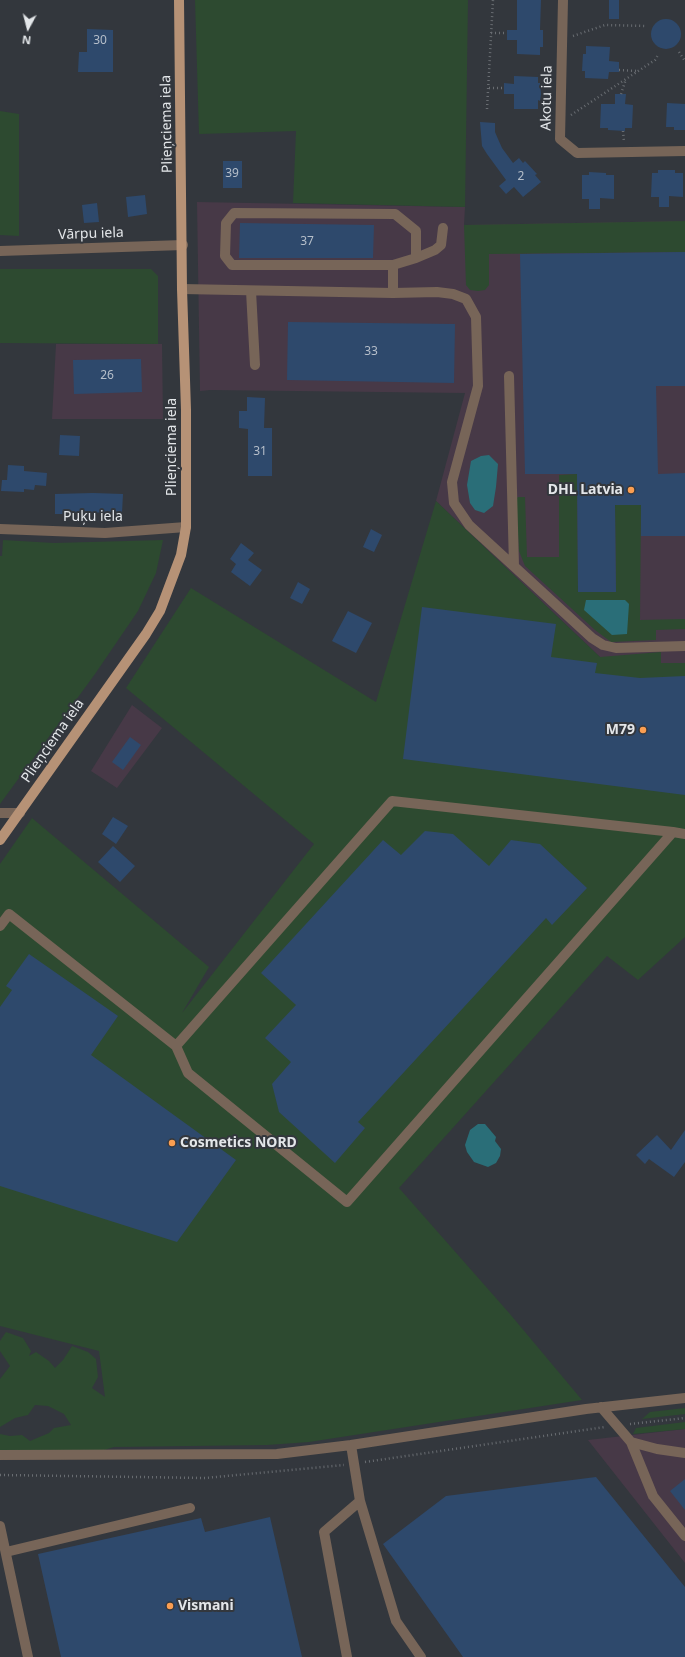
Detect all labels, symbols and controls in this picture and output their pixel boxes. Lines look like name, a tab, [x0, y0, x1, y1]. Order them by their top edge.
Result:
north arrow	[8, 8, 48, 48]
text: N	[21, 32, 32, 48]
house number: 30	[93, 34, 107, 48]
street label: Akotu iela	[538, 65, 556, 131]
street label: Plieņciema iela	[158, 75, 176, 173]
house number: 39	[225, 167, 239, 181]
house number: 2	[518, 170, 524, 184]
street label: Vārpu iela	[58, 224, 124, 244]
house number: 37	[300, 235, 314, 249]
house number: 33	[364, 345, 378, 359]
house number: 26	[100, 369, 114, 383]
street label: Plieņciema iela	[164, 398, 180, 496]
house number: 31	[253, 445, 267, 459]
place label: DHL Latvia	[548, 482, 623, 498]
marker: DHL Latvia	[626, 485, 636, 495]
street label: Puķu iela	[63, 509, 123, 525]
street label: Plieņciema iela	[18, 696, 88, 786]
place label: M79	[606, 722, 635, 738]
marker: M79	[638, 725, 648, 735]
place label: Cosmetics NORD	[180, 1135, 297, 1151]
marker: Cosmetics NORD	[167, 1138, 177, 1148]
place label: Vismani	[178, 1598, 234, 1614]
marker: Vismani	[165, 1601, 175, 1611]

